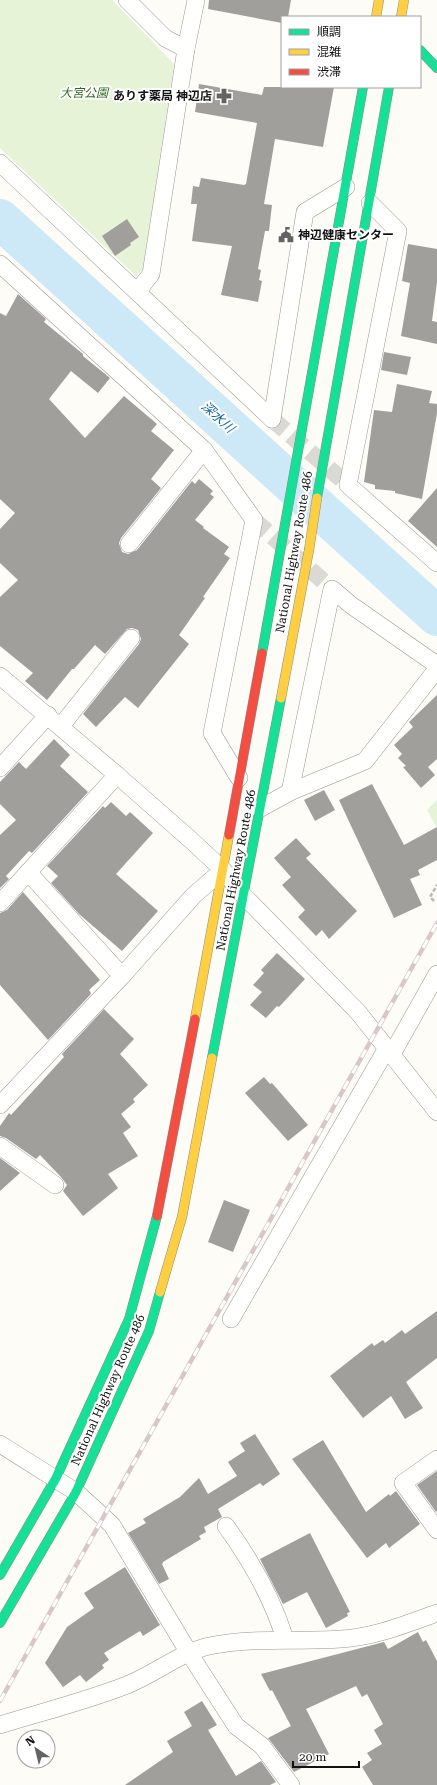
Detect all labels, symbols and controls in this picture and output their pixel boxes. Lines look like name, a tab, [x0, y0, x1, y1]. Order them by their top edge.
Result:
legend	[281, 16, 421, 88]
text: 順調	[317, 25, 341, 39]
text: 混雑	[317, 45, 341, 59]
text: 渋滞	[317, 65, 341, 79]
park label: 大宮公園	[60, 86, 110, 100]
pharmacy icon: ありす薬局 神辺店	[215, 87, 233, 105]
place label: ありす薬局 神辺店	[113, 89, 212, 103]
public building icon: 神辺健康センター	[277, 226, 295, 244]
place label: 神辺健康センター	[298, 228, 394, 242]
water label: 深水川	[198, 398, 239, 437]
street label: National Highway Route 486	[273, 470, 315, 634]
street label: National Highway Route 486	[213, 788, 259, 952]
street label: National Highway Route 486	[68, 1312, 148, 1468]
north arrow	[16, 1729, 56, 1769]
text: N	[23, 1733, 38, 1749]
scale bar	[293, 1743, 359, 1769]
text: 20 m	[299, 1750, 326, 1764]

